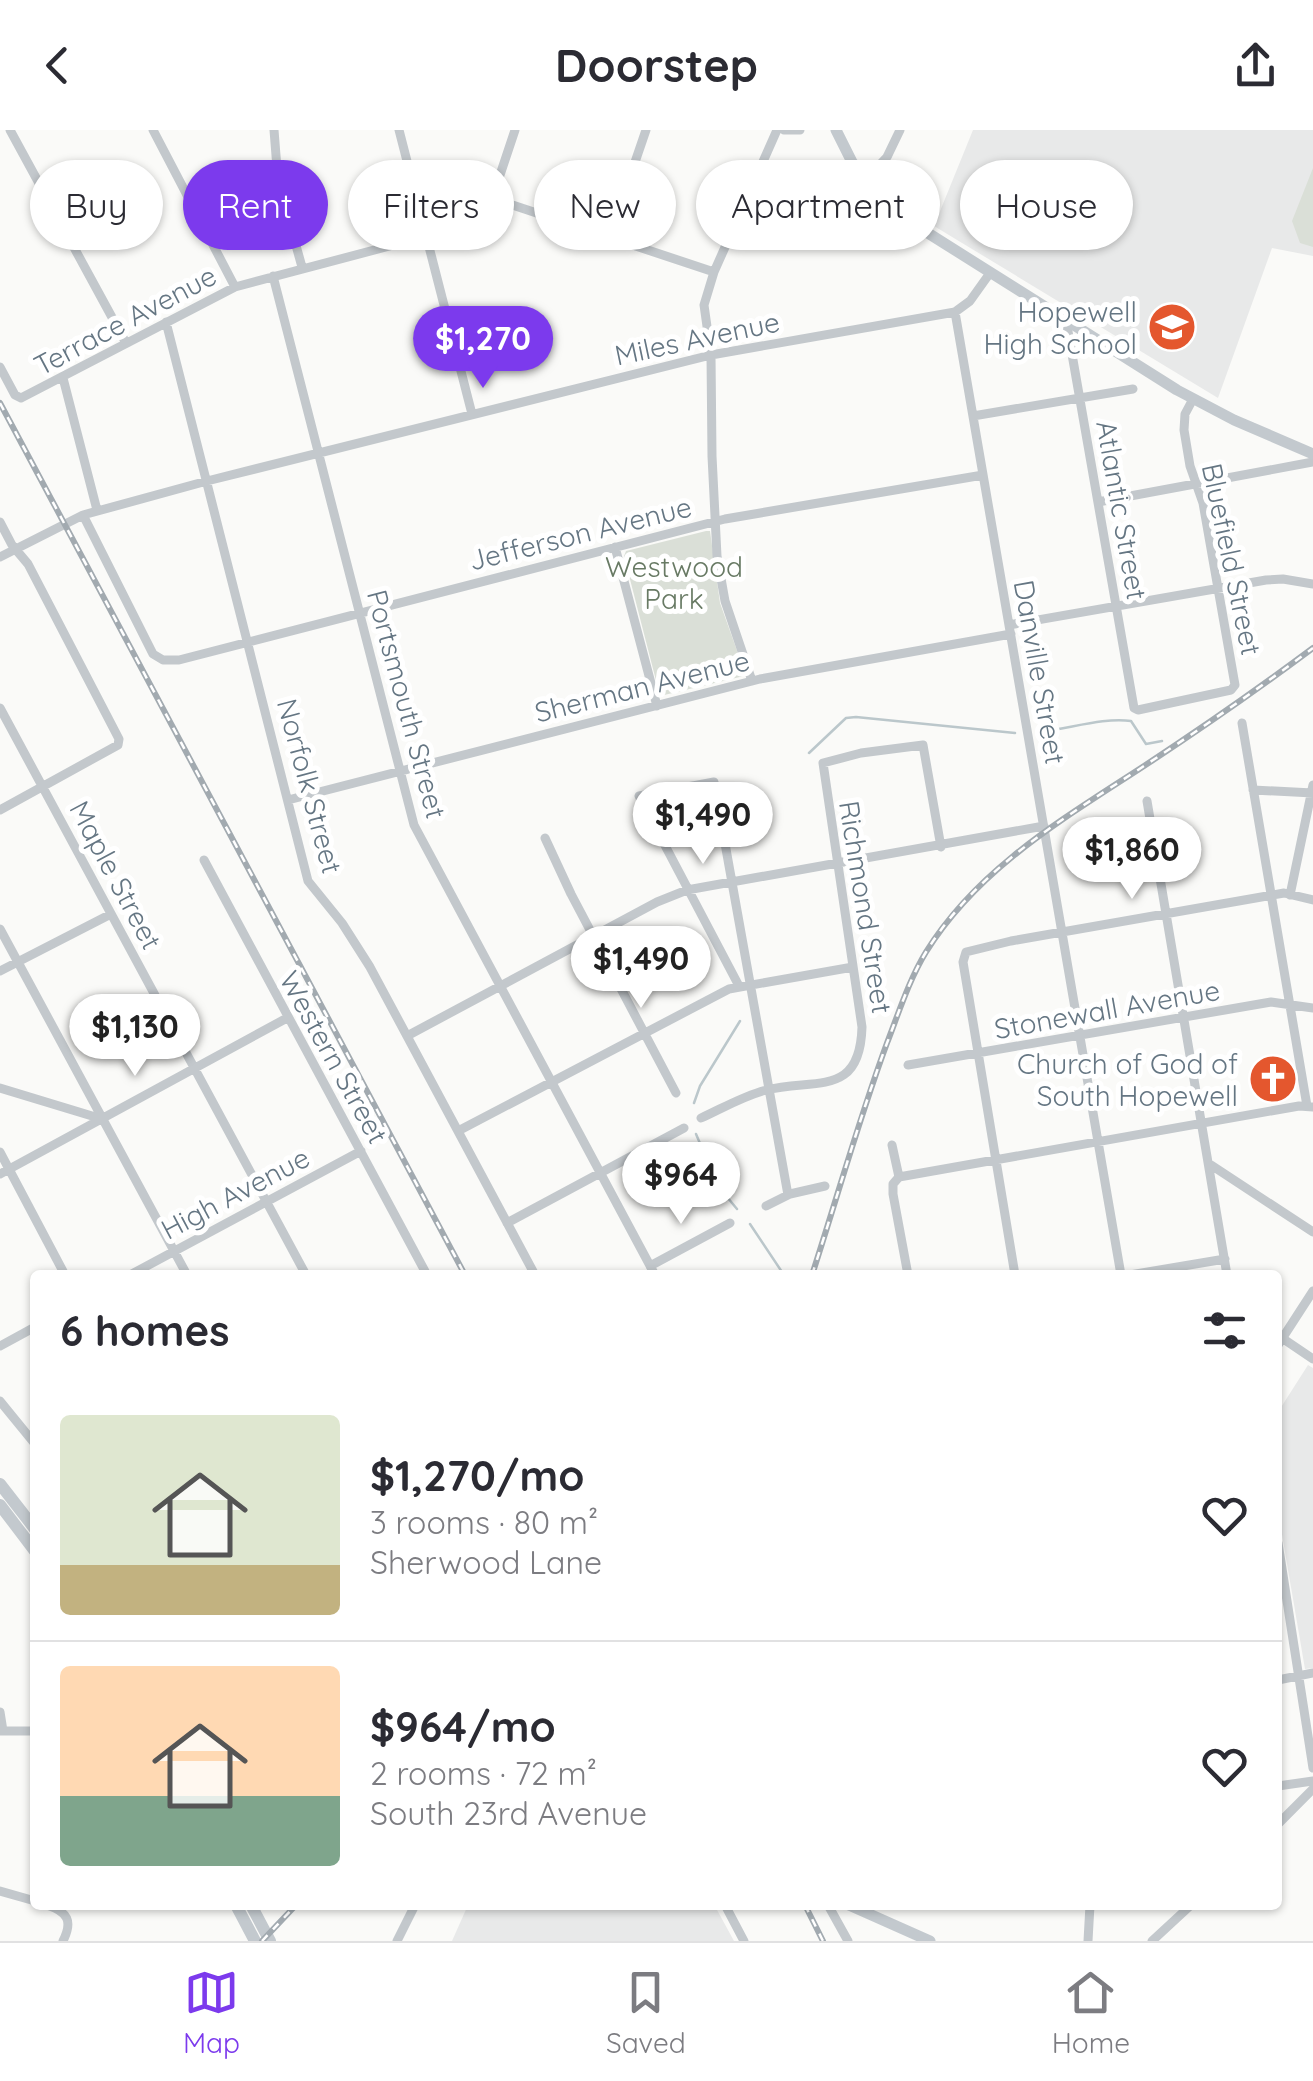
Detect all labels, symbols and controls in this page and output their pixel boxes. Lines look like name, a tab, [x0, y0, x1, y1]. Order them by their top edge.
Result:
text: Doorstep	[555, 37, 758, 93]
icon: back	[30, 38, 85, 93]
icon: share	[1228, 38, 1283, 93]
chip: Buy	[30, 160, 163, 250]
chip: Rent	[183, 160, 328, 250]
chip: Filters	[348, 160, 514, 250]
chip: New	[534, 160, 676, 250]
chip: Apartment	[696, 160, 940, 250]
chip: House	[960, 160, 1133, 250]
street label: Terrace Avenue	[28, 257, 222, 383]
place label: Hopewell High School	[983, 294, 1137, 361]
school or university icon: Hopewell High School	[1146, 301, 1198, 353]
street label: Miles Avenue	[611, 303, 783, 373]
pin: $1,270	[402, 306, 564, 391]
text: $1,270	[435, 318, 531, 358]
street label: Atlantic Street	[1089, 418, 1155, 602]
street label: Bluefield Street	[1195, 460, 1269, 658]
street label: Jefferson Avenue	[465, 488, 695, 578]
park label: Westwood Park	[605, 549, 743, 616]
street label: Danville Street	[1007, 577, 1073, 767]
street label: Portsmouth Street	[360, 586, 454, 822]
street label: Sherman Avenue	[531, 642, 753, 730]
street label: Norfolk Street	[270, 695, 350, 877]
pin: $1,490	[622, 782, 784, 867]
text: $1,490	[655, 794, 751, 834]
street label: Maple Street	[62, 795, 170, 955]
street label: Richmond Street	[832, 798, 900, 1016]
pin: $1,860	[1051, 817, 1213, 902]
text: $1,860	[1084, 829, 1180, 869]
pin: $1,490	[560, 926, 722, 1011]
text: $1,490	[593, 938, 689, 978]
street label: Western Street	[272, 965, 396, 1149]
street label: Stonewall Avenue	[991, 972, 1223, 1046]
pin: $1,130	[54, 994, 216, 1079]
text: $1,130	[91, 1006, 179, 1046]
place label: Church of God of South Hopewell	[1017, 1046, 1238, 1113]
church icon: Church of God of South Hopewell	[1247, 1053, 1299, 1105]
street label: High Avenue	[155, 1139, 315, 1247]
pin: $964	[622, 1142, 740, 1227]
text: $964	[644, 1154, 718, 1194]
icon: filters	[1197, 1303, 1252, 1358]
text: 6 homes	[60, 1304, 230, 1357]
text: $1,270/mo	[370, 1449, 585, 1502]
icon: home	[140, 1455, 260, 1575]
icon: heart	[1197, 1488, 1252, 1543]
text: 3 rooms · 80 m²	[370, 1502, 598, 1542]
text: Sherwood Lane	[370, 1542, 602, 1582]
text: $964/mo	[370, 1700, 556, 1753]
icon: home	[140, 1706, 260, 1826]
icon: heart	[1197, 1739, 1252, 1794]
text: 2 rooms · 72 m²	[370, 1753, 597, 1793]
text: South 23rd Avenue	[370, 1793, 647, 1833]
tab: Map	[183, 1965, 240, 2060]
tab: Saved	[606, 1965, 686, 2060]
tab: Home	[1052, 1965, 1130, 2060]

